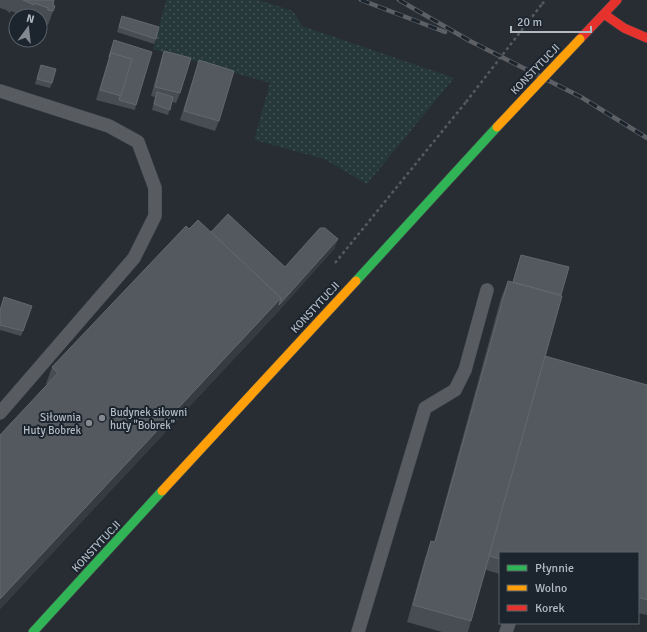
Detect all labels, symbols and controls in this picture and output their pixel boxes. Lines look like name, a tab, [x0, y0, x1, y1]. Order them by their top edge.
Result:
north arrow	[8, 8, 48, 48]
scale bar	[511, 8, 591, 34]
text: N	[25, 12, 36, 26]
text: 20 m	[517, 15, 542, 30]
street label: KONSTYTUCJI	[508, 41, 563, 97]
street label: KONSTYTUCJI	[288, 279, 342, 336]
place label: Budynek siłowni huty "Bobrek"	[110, 406, 187, 432]
place label: Siłownia Huty Bobrek	[23, 411, 81, 437]
marker: Budynek siłowni huty "Bobrek"	[97, 413, 107, 423]
marker: Siłownia Huty Bobrek	[84, 418, 94, 428]
street label: KONSTYTUCJI	[69, 518, 123, 575]
legend	[499, 552, 639, 624]
text: Płynnie	[535, 561, 574, 576]
text: Wolno	[535, 581, 567, 596]
text: Korek	[535, 601, 564, 616]

